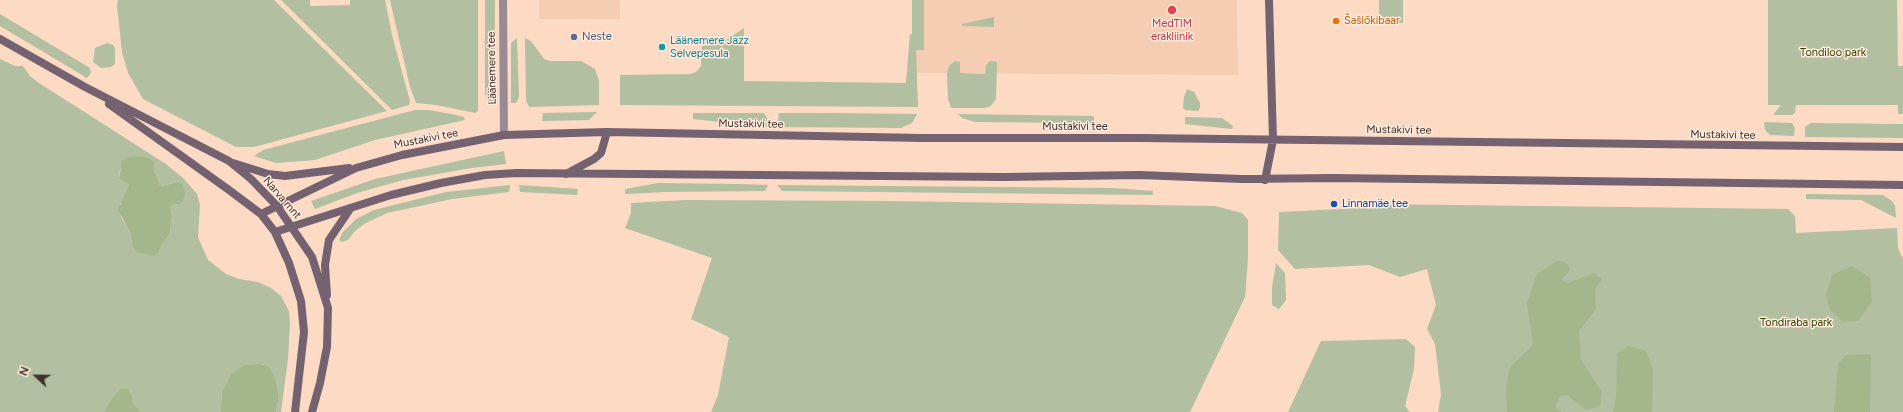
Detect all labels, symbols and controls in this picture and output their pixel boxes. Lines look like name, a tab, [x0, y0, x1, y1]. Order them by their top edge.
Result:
marker: MedTIM erakliinik	[1166, 4, 1178, 16]
place label: Šašlõkibaar	[1344, 14, 1400, 28]
marker: Šašlõkibaar	[1331, 16, 1341, 26]
place label: MedTIM erakliinik	[1151, 17, 1193, 43]
place label: Neste	[582, 30, 612, 44]
street label: Läänemere tee	[485, 31, 499, 105]
marker: Neste	[569, 32, 579, 42]
place label: Läänemere Jazz Selvepesula	[670, 34, 749, 60]
marker: Läänemere Jazz Selvepesula	[657, 42, 667, 52]
park label: Tondiloo park	[1800, 46, 1866, 60]
street label: Mustakivi tee	[718, 117, 784, 131]
street label: Mustakivi tee	[1042, 120, 1108, 134]
street label: Mustakivi tee	[1366, 123, 1432, 137]
street label: Mustakivi tee	[393, 126, 459, 152]
street label: Mustakivi tee	[1690, 128, 1756, 142]
street label: Narva mnt	[260, 174, 304, 222]
place label: Linnamäe tee	[1342, 197, 1408, 211]
marker: Linnamäe tee	[1329, 199, 1339, 209]
park label: Tondiraba park	[1760, 316, 1832, 330]
north arrow	[16, 356, 56, 396]
text: N	[17, 365, 32, 378]

